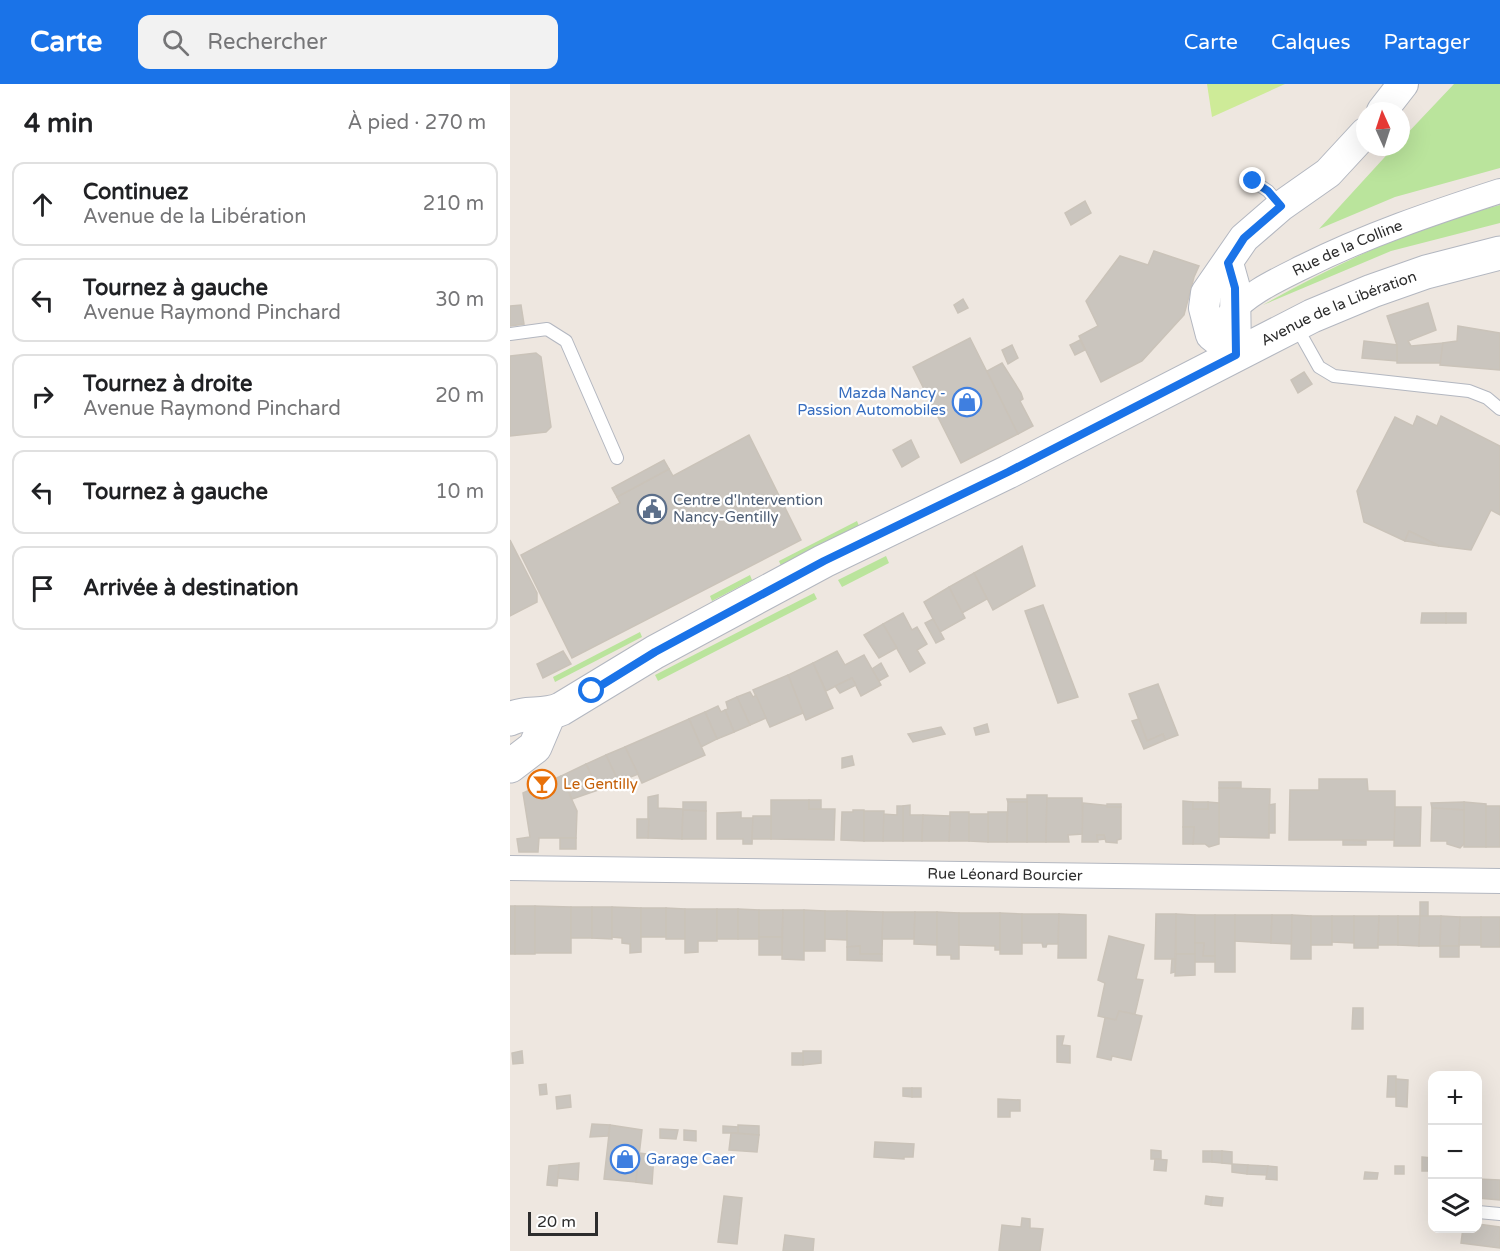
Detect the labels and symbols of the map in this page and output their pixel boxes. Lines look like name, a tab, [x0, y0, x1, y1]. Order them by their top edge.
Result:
north arrow	[1356, 102, 1410, 156]
route end	[1239, 167, 1265, 193]
street label: Rue de la Colline	[1289, 216, 1405, 280]
street label: Avenue de la Libération	[1258, 267, 1419, 350]
place label: Mazda Nancy - Passion Automobiles	[797, 384, 946, 419]
shop icon: Mazda Nancy - Passion Automobiles	[951, 386, 983, 418]
place label: Centre d'Intervention Nancy-Gentilly	[673, 491, 823, 526]
public building icon: Centre d'Intervention Nancy-Gentilly	[636, 493, 668, 525]
route start	[578, 677, 604, 703]
bar icon: Le Gentilly	[526, 768, 558, 800]
place label: Le Gentilly	[563, 775, 638, 793]
street label: Rue Léonard Bourcier	[927, 864, 1083, 885]
shop icon: Garage Caer	[609, 1143, 641, 1175]
place label: Garage Caer	[646, 1150, 735, 1168]
scale bar	[528, 1209, 598, 1236]

